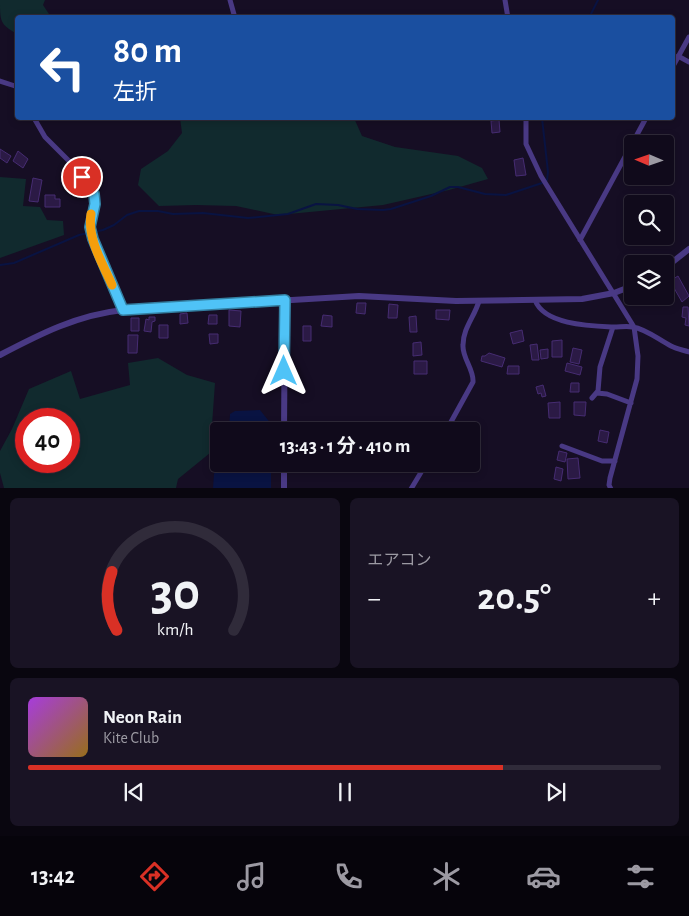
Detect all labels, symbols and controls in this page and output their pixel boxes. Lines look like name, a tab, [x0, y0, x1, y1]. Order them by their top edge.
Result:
text: 80 m	[113, 34, 182, 69]
icon: left	[30, 35, 95, 100]
text: 左折	[113, 81, 157, 103]
north arrow	[624, 135, 674, 185]
map controls	[624, 135, 674, 305]
pin	[61, 156, 103, 198]
icon: arrive	[68, 163, 96, 191]
button: search	[624, 195, 674, 245]
button: layers	[624, 255, 674, 305]
position arrow	[257, 344, 309, 396]
speed limit sign: 40	[15, 408, 80, 473]
text: 13:43 · 1 分 · 410 m	[280, 437, 410, 456]
text: エアコン	[368, 552, 432, 568]
text: 30	[150, 567, 200, 619]
text: 20.5°	[477, 579, 551, 617]
text: −	[368, 585, 381, 613]
text: +	[648, 585, 661, 613]
text: km/h	[156, 621, 193, 639]
text: Neon Rain	[103, 708, 182, 727]
text: Kite Club	[103, 730, 159, 746]
icon: previous	[120, 778, 148, 806]
icon: pause	[331, 778, 359, 806]
icon: next	[542, 778, 570, 806]
icon: directions	[137, 859, 172, 894]
icon: music	[234, 859, 269, 894]
icon: phone	[331, 859, 366, 894]
icon: climate	[429, 859, 464, 894]
icon: car	[526, 859, 561, 894]
icon: filters	[623, 859, 658, 894]
text: 13:42	[31, 865, 75, 887]

